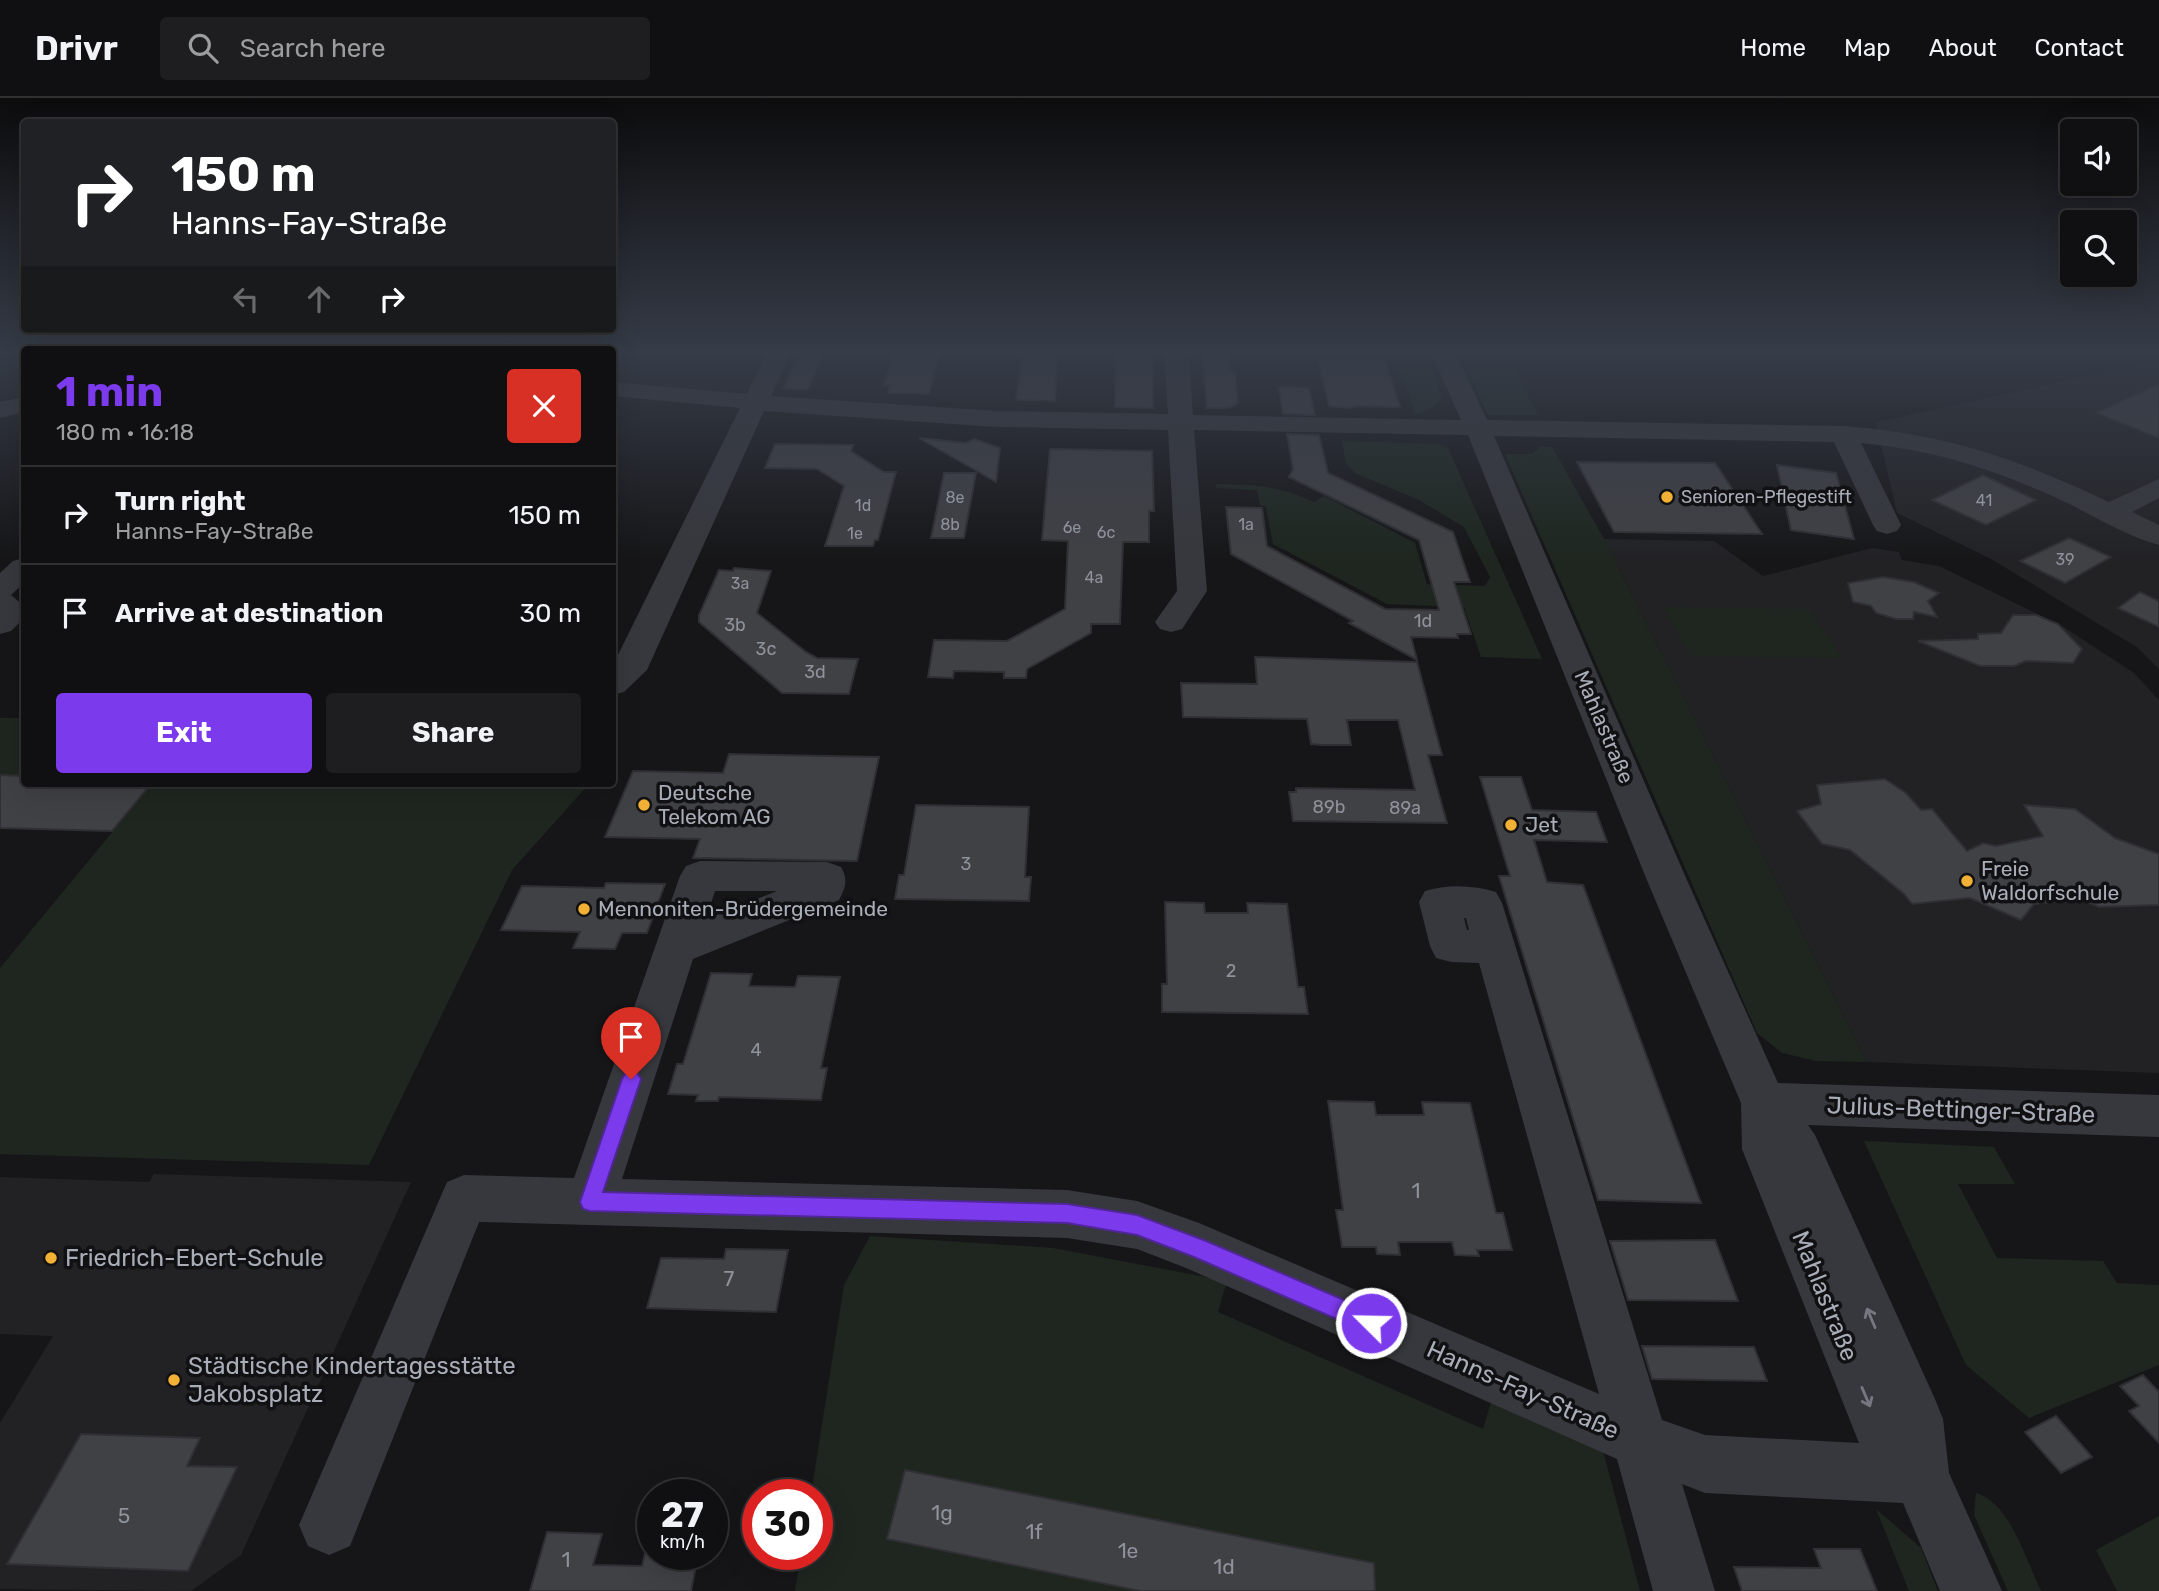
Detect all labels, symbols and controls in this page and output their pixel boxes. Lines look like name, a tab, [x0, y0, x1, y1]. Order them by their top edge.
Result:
search box	[160, 17, 650, 80]
text: Drivr	[35, 29, 118, 68]
icon: search	[184, 29, 222, 67]
text: Search here	[240, 33, 386, 64]
text: Home	[1740, 34, 1806, 62]
text: Map	[1844, 34, 1891, 62]
text: About	[1929, 34, 1997, 62]
text: Contact	[2035, 34, 2124, 62]
map controls	[2060, 119, 2137, 287]
button: sound	[2060, 119, 2137, 196]
text: 150 m	[171, 145, 316, 203]
icon: right	[56, 147, 147, 238]
text: Hanns-Fay-Straße	[171, 204, 447, 242]
button: search	[2060, 210, 2137, 287]
icon: left	[227, 280, 265, 318]
icon: ahead	[300, 280, 338, 318]
icon: right	[373, 280, 411, 318]
text: 1 min	[56, 367, 163, 417]
button: close	[507, 369, 581, 443]
text: 180 m · 16:18	[56, 418, 194, 446]
text: Turn right	[115, 486, 245, 517]
place label: Senioren-Pflegestift	[1681, 486, 1852, 508]
house number: 8e	[945, 488, 965, 507]
marker: Senioren-Pflegestift	[1659, 489, 1675, 505]
house number: 41	[1976, 491, 1992, 510]
icon: right	[56, 496, 94, 534]
house number: 1d	[855, 496, 871, 515]
text: 150 m	[508, 500, 581, 531]
house number: 8b	[940, 515, 960, 534]
house number: 1a	[1238, 515, 1254, 534]
text: Hanns-Fay-Straße	[115, 517, 314, 545]
house number: 6e	[1063, 518, 1081, 537]
house number: 6c	[1097, 523, 1115, 542]
house number: 1e	[847, 524, 863, 543]
house number: 39	[2055, 550, 2075, 569]
house number: 4a	[1085, 568, 1103, 587]
house number: 3a	[731, 574, 749, 593]
icon: arrive	[56, 594, 94, 632]
text: Arrive at destination	[115, 598, 383, 629]
text: 30 m	[519, 598, 581, 629]
house number: 1d	[1414, 610, 1432, 632]
house number: 3b	[724, 614, 746, 636]
house number: 3c	[756, 638, 776, 660]
house number: 3d	[804, 661, 826, 683]
street label: Mahlastraße	[1569, 667, 1639, 787]
button: Exit	[56, 693, 312, 773]
button: Share	[326, 693, 581, 773]
place label: Deutsche Telekom AG	[658, 780, 771, 829]
house number: 89b	[1313, 796, 1345, 818]
marker: Deutsche Telekom AG	[636, 797, 652, 813]
house number: 89a	[1389, 797, 1421, 819]
place label: Jet	[1525, 812, 1558, 837]
marker: Jet	[1503, 817, 1519, 833]
house number: 3	[961, 853, 971, 875]
place label: Freie Waldorfschule	[1981, 856, 2119, 905]
marker: Freie Waldorfschule	[1959, 873, 1975, 889]
place label: Mennoniten-Brüdergemeinde	[598, 896, 888, 921]
marker: Mennoniten-Brüdergemeinde	[576, 901, 592, 917]
house number: 2	[1226, 960, 1236, 982]
pin	[601, 1007, 661, 1079]
icon: arrive	[612, 1018, 650, 1056]
house number: 4	[750, 1039, 762, 1061]
street label: Julius-Bettinger-Straße	[1826, 1091, 2096, 1129]
house number: 1	[1412, 1178, 1421, 1203]
street label: Mahlastraße	[1786, 1227, 1864, 1365]
place label: Friedrich-Ebert-Schule	[65, 1244, 324, 1272]
marker: Friedrich-Ebert-Schule	[43, 1250, 59, 1266]
house number: 7	[724, 1266, 735, 1291]
position arrow	[1334, 1286, 1408, 1360]
one-way arrow	[1864, 1308, 1877, 1329]
street label: Hanns-Fay-Straße	[1423, 1335, 1623, 1445]
place label: Städtische Kindertagesstätte Jakobsplatz	[188, 1352, 516, 1408]
marker: Städtische Kindertagesstätte Jakobsplatz	[166, 1372, 182, 1388]
one-way arrow	[1861, 1385, 1874, 1407]
speed limit sign: 30	[742, 1479, 833, 1570]
text: 27	[661, 1494, 704, 1536]
house number: 1g	[931, 1500, 953, 1525]
house number: 5	[118, 1503, 130, 1528]
house number: 1f	[1025, 1519, 1043, 1544]
text: km/h	[660, 1531, 705, 1553]
house number: 1e	[1118, 1538, 1138, 1563]
house number: 1	[562, 1547, 571, 1572]
house number: 1d	[1213, 1554, 1235, 1579]

